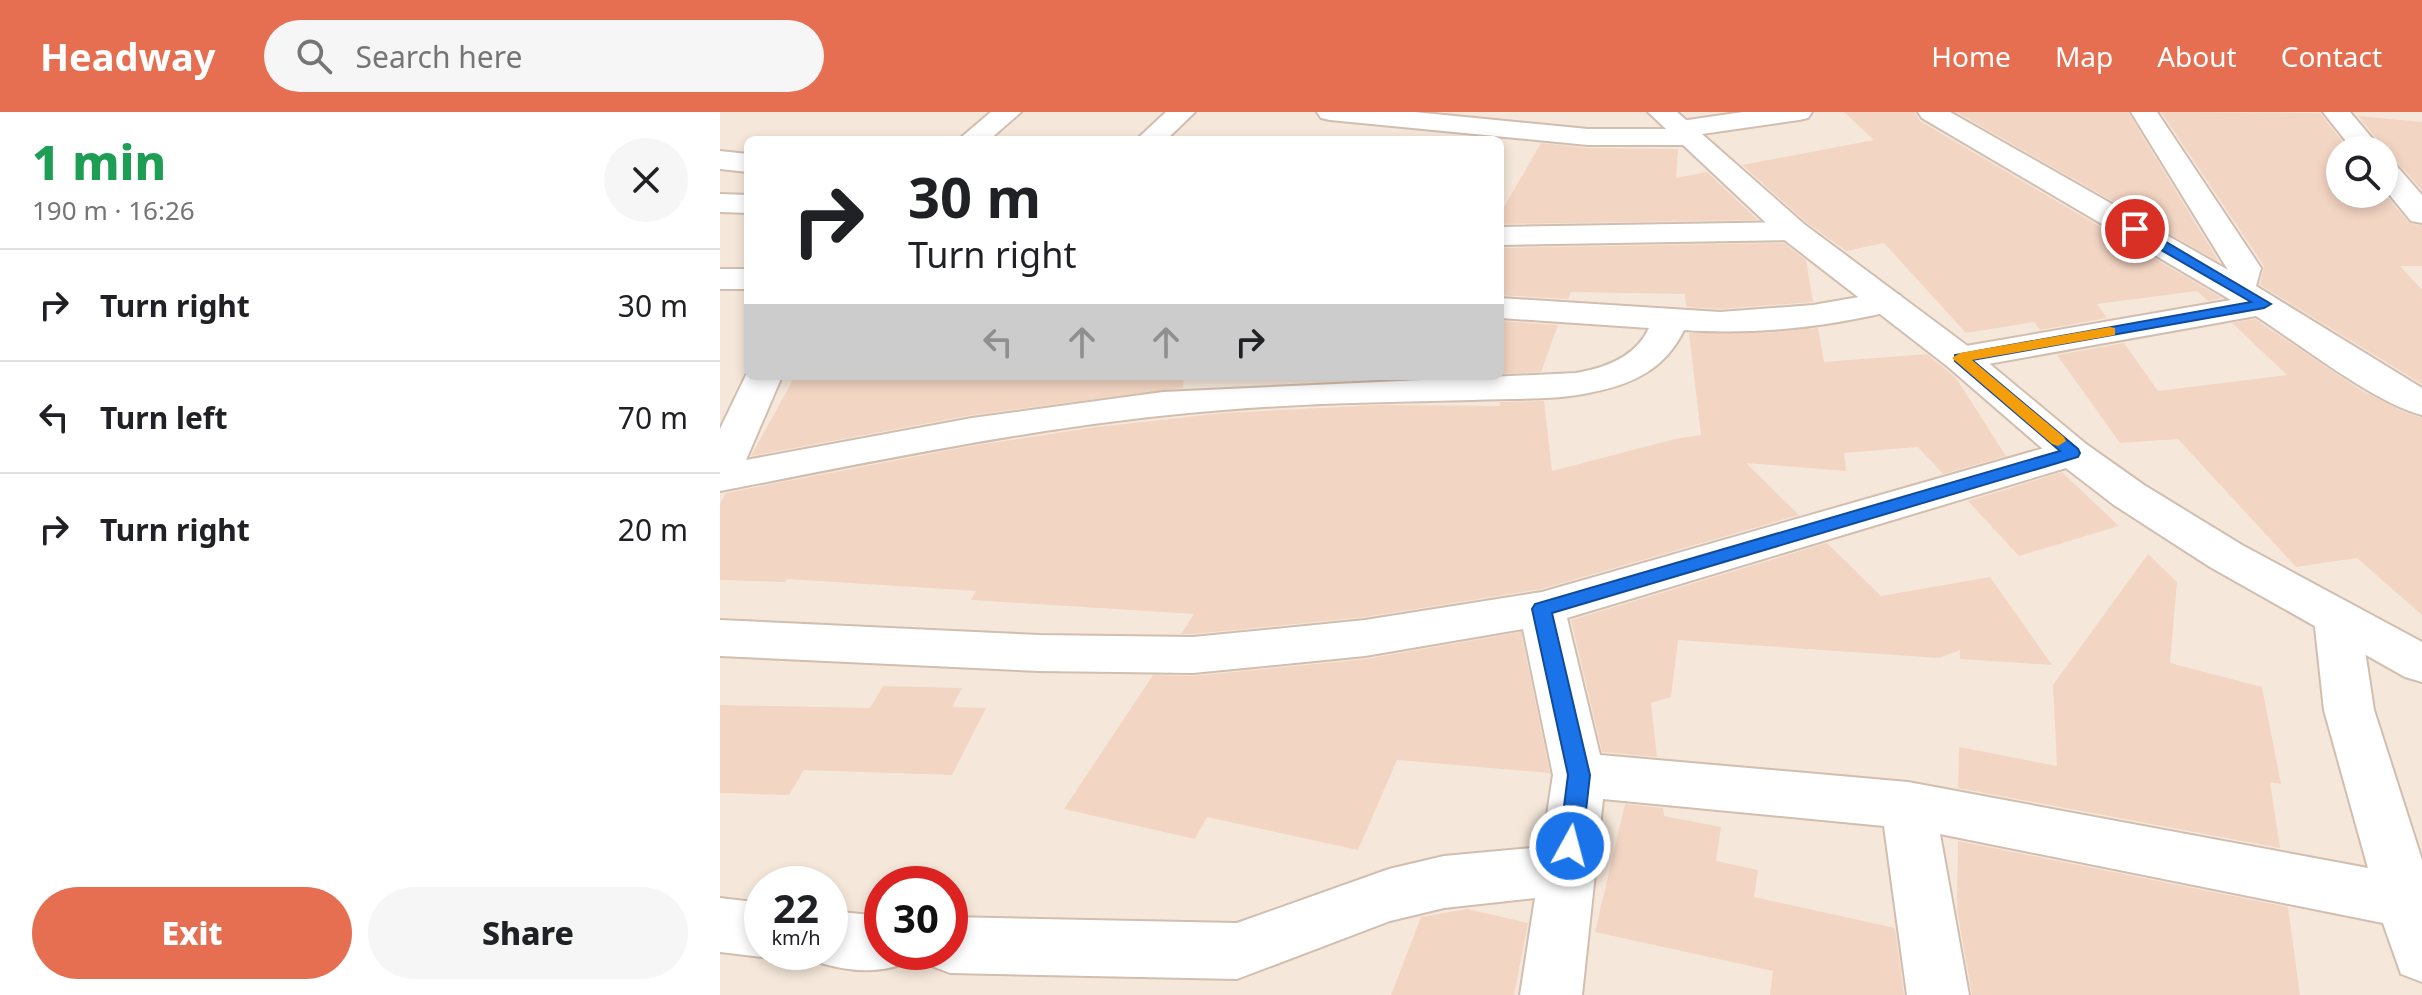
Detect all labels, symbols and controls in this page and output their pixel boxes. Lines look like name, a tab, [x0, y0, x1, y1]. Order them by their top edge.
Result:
search box	[264, 20, 824, 92]
text: Headway	[40, 30, 216, 82]
icon: search	[292, 34, 336, 78]
text: Search here	[356, 36, 522, 77]
text: Home	[1931, 37, 2011, 75]
text: Map	[2055, 37, 2113, 75]
text: About	[2157, 37, 2237, 75]
text: Contact	[2281, 37, 2382, 75]
text: 1 min	[32, 129, 166, 194]
map controls	[2326, 136, 2398, 208]
button: search	[2326, 136, 2398, 208]
button: close	[604, 138, 688, 222]
text: 30 m	[908, 158, 1041, 234]
icon: right	[776, 168, 880, 272]
text: 190 m · 16:26	[32, 192, 195, 228]
pin	[2101, 195, 2169, 263]
icon: arrive	[2113, 207, 2157, 251]
text: Turn right	[908, 230, 1076, 279]
icon: right	[32, 283, 76, 327]
text: Turn right	[100, 285, 250, 326]
text: 30 m	[618, 285, 688, 326]
icon: left	[976, 320, 1020, 364]
icon: ahead	[1060, 320, 1104, 364]
icon: ahead	[1144, 320, 1188, 364]
icon: right	[1228, 320, 1272, 364]
icon: left	[32, 395, 76, 439]
text: Turn left	[100, 397, 228, 438]
text: 70 m	[618, 397, 688, 438]
icon: right	[32, 507, 76, 551]
text: Turn right	[100, 509, 250, 550]
text: 20 m	[618, 509, 688, 550]
position arrow	[1528, 804, 1612, 888]
speed limit sign: 30	[864, 866, 968, 970]
text: 22	[773, 880, 819, 935]
button: Exit	[32, 887, 352, 979]
button: Share	[368, 887, 688, 979]
text: km/h	[771, 924, 821, 951]

